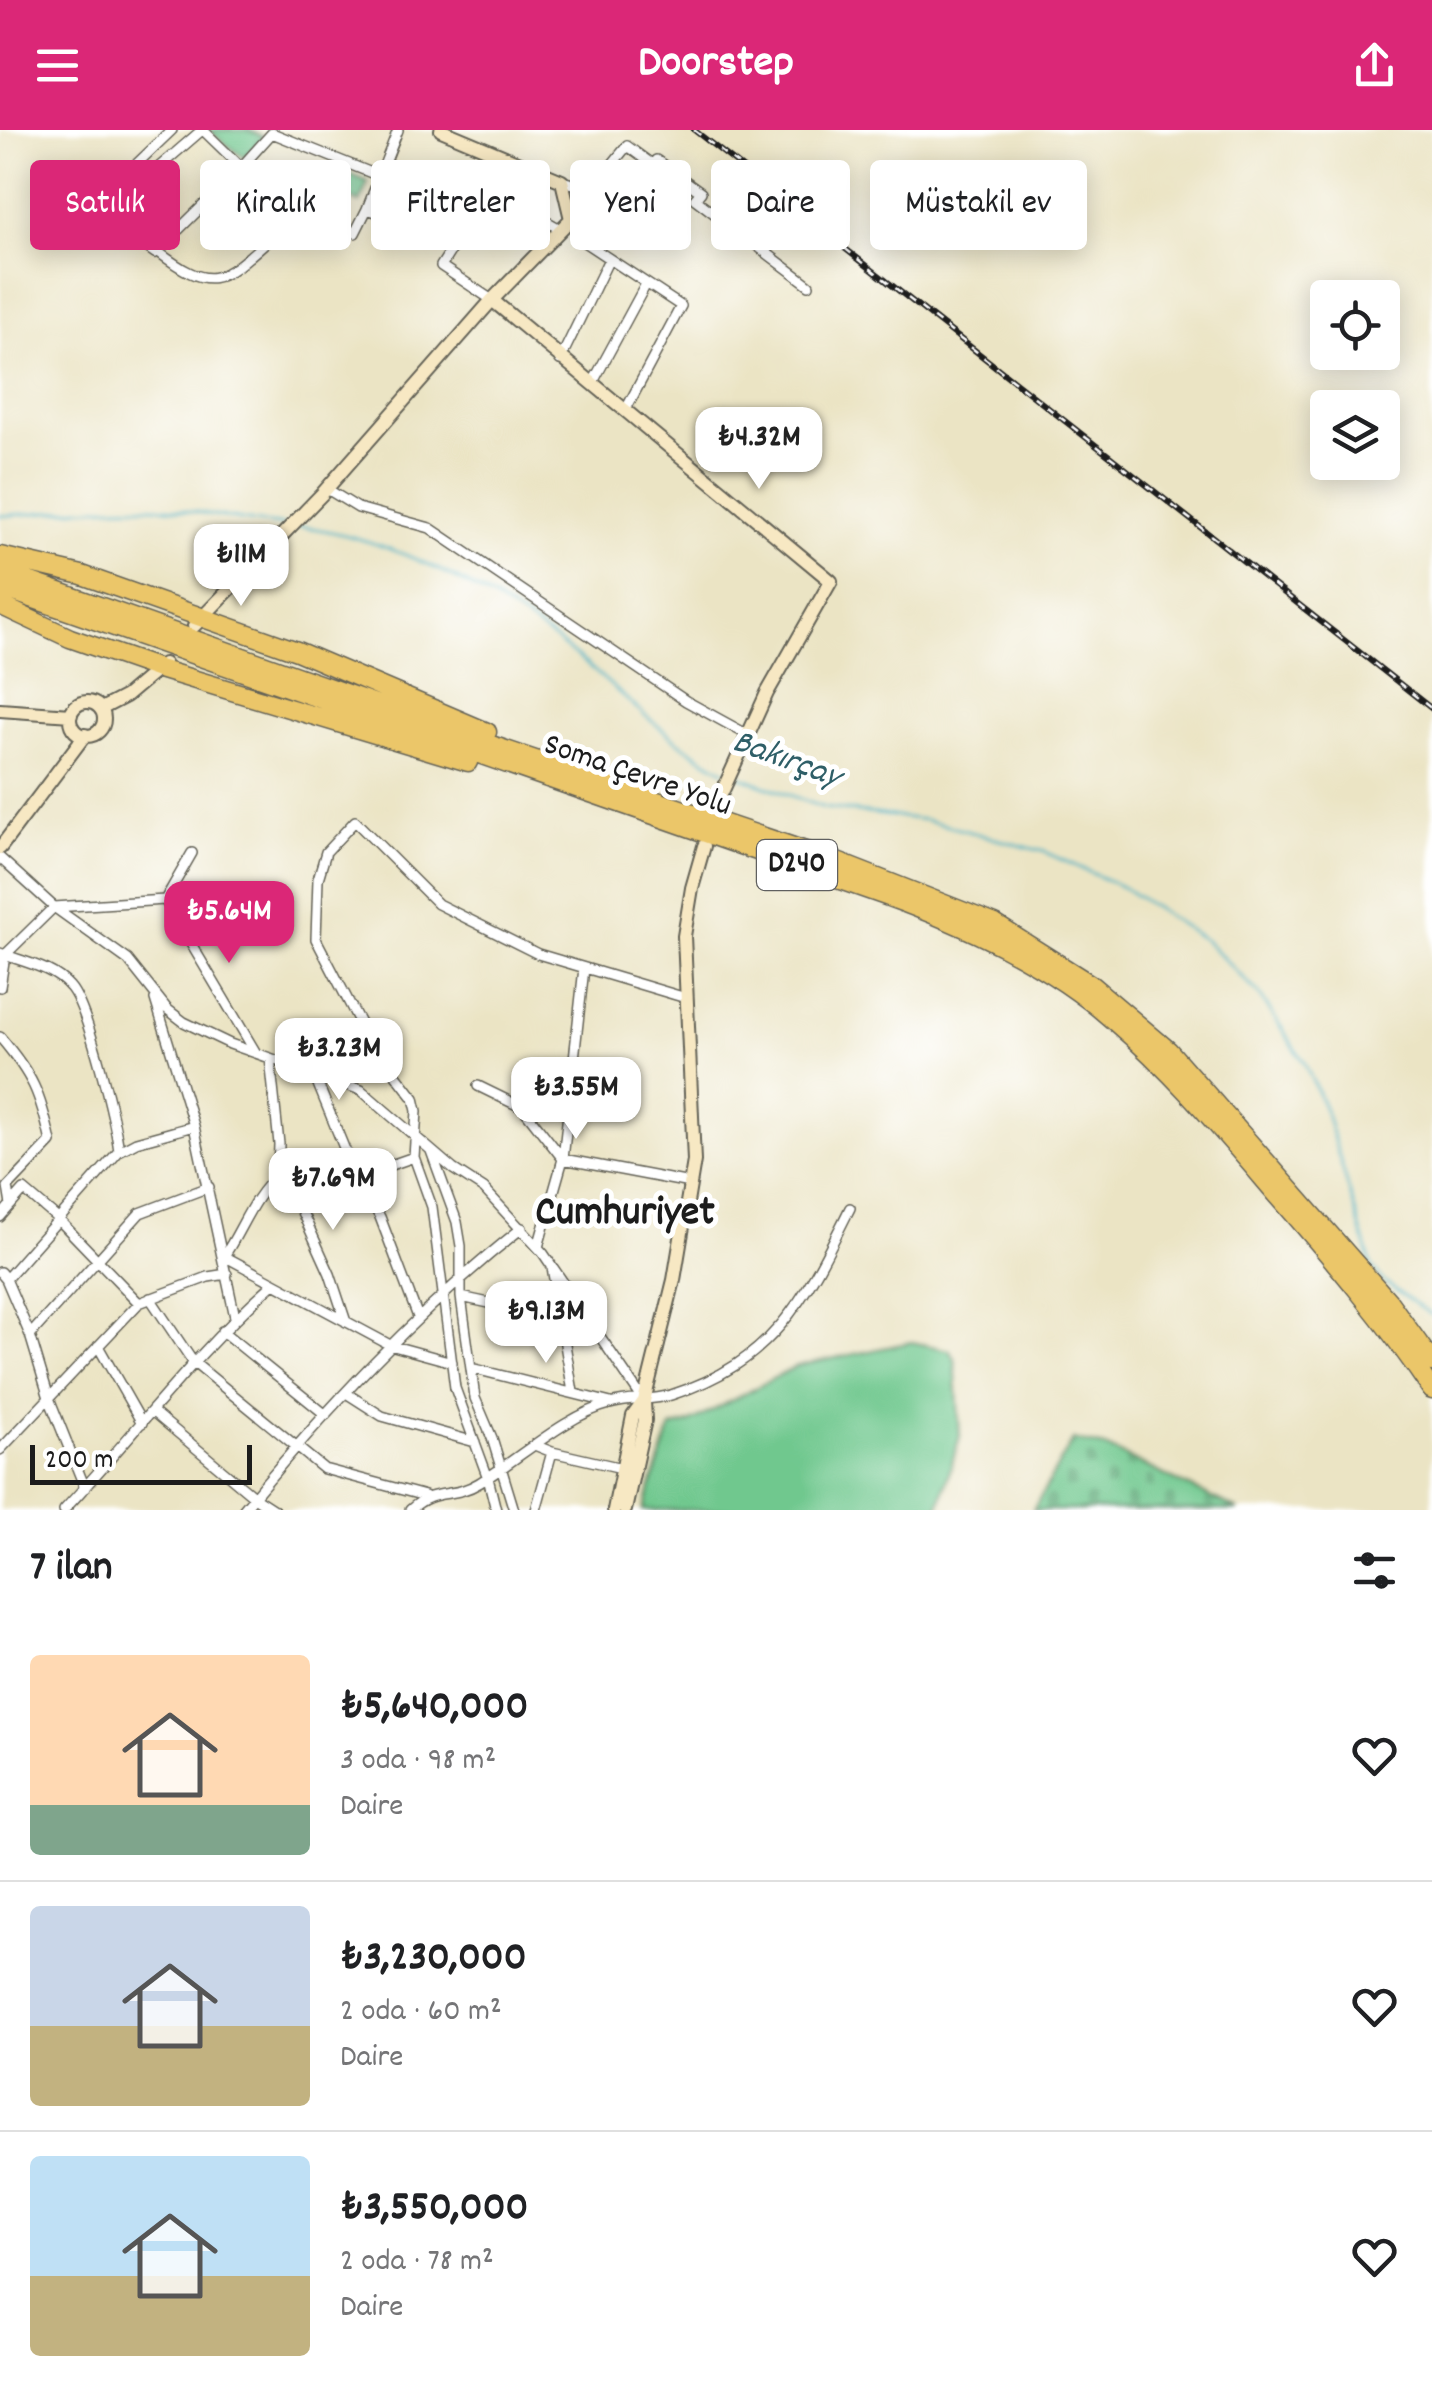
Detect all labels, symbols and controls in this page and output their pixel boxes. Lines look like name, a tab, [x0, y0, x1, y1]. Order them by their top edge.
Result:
text: Doorstep	[638, 33, 794, 97]
icon: menu	[30, 38, 85, 93]
icon: share	[1347, 38, 1402, 93]
chip: Satılık	[30, 160, 180, 250]
chip: Kiralık	[200, 160, 351, 250]
chip: Filtreler	[371, 160, 550, 250]
chip: Yeni	[570, 160, 691, 250]
chip: Daire	[711, 160, 850, 250]
chip: Müstakil ev	[870, 160, 1087, 250]
map controls	[1310, 280, 1400, 480]
button: locate	[1310, 280, 1400, 370]
button: layers	[1310, 390, 1400, 480]
pin: ₺4.32M	[678, 407, 840, 492]
text: ₺4.32M	[717, 416, 801, 462]
pin: ₺11M	[182, 524, 300, 609]
text: ₺11M	[216, 533, 266, 579]
water label: Bakırçay	[725, 718, 851, 805]
street label: Soma Çevre Yolu	[537, 723, 737, 831]
road number: D240	[757, 840, 837, 890]
pin: ₺5.64M	[148, 881, 310, 966]
text: ₺5.64M	[186, 890, 272, 936]
pin: ₺3.23M	[258, 1018, 420, 1103]
text: ₺3.23M	[297, 1027, 381, 1073]
pin: ₺3.55M	[495, 1057, 657, 1142]
text: ₺3.55M	[533, 1066, 619, 1112]
pin: ₺7.69M	[252, 1148, 414, 1233]
text: ₺7.69M	[291, 1157, 375, 1203]
district label: Cumhuriyet	[535, 1185, 715, 1245]
pin: ₺9.13M	[465, 1281, 627, 1366]
text: ₺9.13M	[507, 1290, 585, 1336]
scale bar	[30, 1440, 252, 1484]
text: 200 m	[45, 1442, 113, 1482]
text: 7 ilan	[30, 1540, 113, 1600]
icon: filters	[1347, 1543, 1402, 1598]
text: ₺5,640,000	[340, 1679, 528, 1739]
icon: home	[110, 1695, 230, 1815]
icon: heart	[1347, 1728, 1402, 1783]
text: 3 oda · 98 m²	[340, 1739, 496, 1785]
text: Daire	[340, 1785, 403, 1831]
text: ₺3,230,000	[340, 1930, 527, 1990]
icon: home	[110, 1946, 230, 2066]
icon: heart	[1347, 1979, 1402, 2034]
text: 2 oda · 60 m²	[340, 1990, 502, 2036]
text: Daire	[340, 2036, 403, 2082]
text: ₺3,550,000	[340, 2180, 528, 2240]
icon: home	[110, 2196, 230, 2316]
icon: heart	[1347, 2229, 1402, 2284]
text: 2 oda · 78 m²	[340, 2240, 494, 2286]
text: Daire	[340, 2286, 403, 2332]

